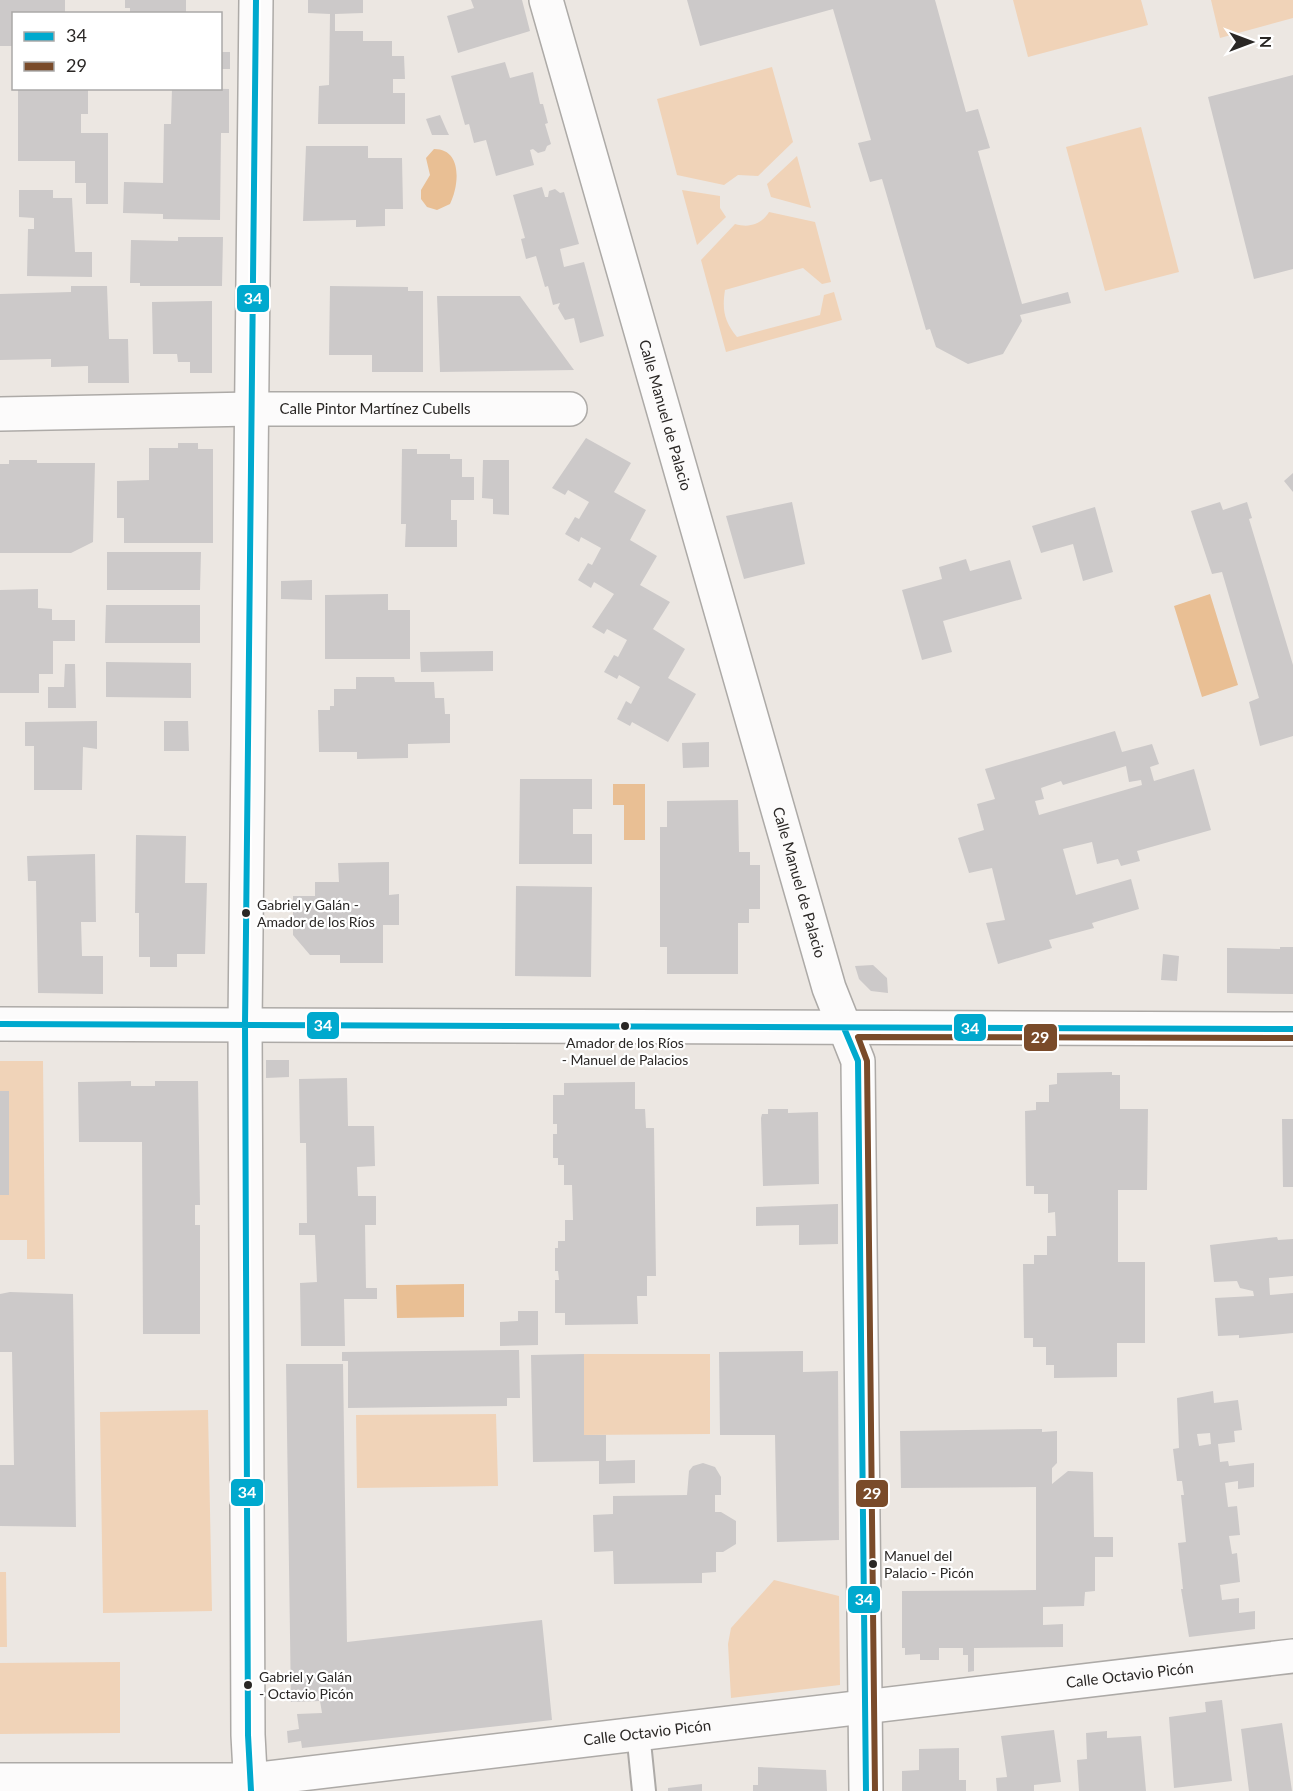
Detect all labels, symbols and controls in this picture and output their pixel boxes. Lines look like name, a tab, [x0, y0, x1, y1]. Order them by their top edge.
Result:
legend	[12, 12, 222, 90]
north arrow	[1221, 12, 1281, 72]
text: 34	[66, 24, 87, 46]
text: N	[1257, 36, 1276, 48]
text: 29	[66, 54, 87, 76]
line badge: 34	[236, 284, 270, 313]
text: 34	[244, 288, 262, 307]
street label: Calle Manuel de Palacio	[636, 337, 696, 493]
street label: Calle Pintor Martínez Cubells	[279, 399, 470, 417]
street label: Calle Manuel de Palacio	[770, 805, 830, 960]
place label: Gabriel y Galán - Amador de los Ríos	[257, 896, 375, 930]
marker: Gabriel y Galán - Amador de los Ríos	[240, 907, 252, 919]
line badge: 34	[306, 1011, 340, 1040]
line badge: 34	[953, 1013, 987, 1042]
text: 34	[314, 1015, 332, 1034]
text: 34	[961, 1018, 979, 1037]
marker: Amador de los Ríos - Manuel de Palacios	[619, 1020, 631, 1032]
line badge: 29	[1023, 1023, 1058, 1052]
text: 29	[1031, 1027, 1049, 1046]
place label: Amador de los Ríos - Manuel de Palacios	[562, 1034, 688, 1068]
line badge: 34	[230, 1478, 264, 1507]
line badge: 29	[855, 1479, 889, 1508]
text: 34	[238, 1482, 256, 1501]
text: 29	[863, 1483, 881, 1502]
place label: Manuel del Palacio - Picón	[884, 1547, 974, 1581]
marker: Manuel del Palacio - Picón	[867, 1558, 879, 1570]
line badge: 34	[847, 1585, 881, 1614]
text: 34	[855, 1589, 873, 1608]
street label: Calle Octavio Picón	[1065, 1658, 1194, 1691]
place label: Gabriel y Galán - Octavio Picón	[259, 1668, 354, 1702]
marker: Gabriel y Galán - Octavio Picón	[242, 1679, 254, 1691]
street label: Calle Octavio Picón	[582, 1715, 712, 1748]

